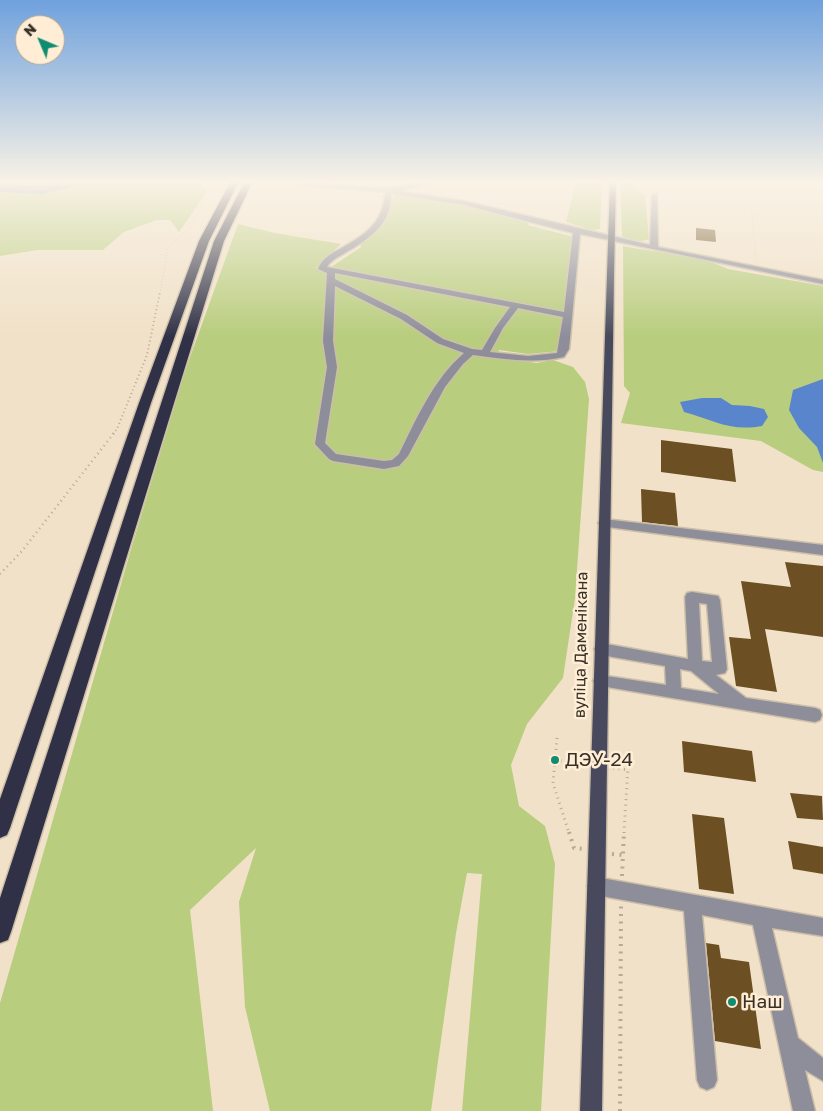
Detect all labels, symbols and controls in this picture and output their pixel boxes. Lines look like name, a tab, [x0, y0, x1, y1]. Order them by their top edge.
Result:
north arrow	[15, 15, 65, 65]
text: N	[20, 20, 40, 40]
street label: вуліца Даменікана	[570, 572, 592, 718]
place label: ДЭУ-24	[565, 749, 633, 771]
marker: ДЭУ-24	[549, 754, 561, 766]
place label: Наш	[742, 991, 783, 1013]
marker: Наш	[726, 996, 738, 1008]

